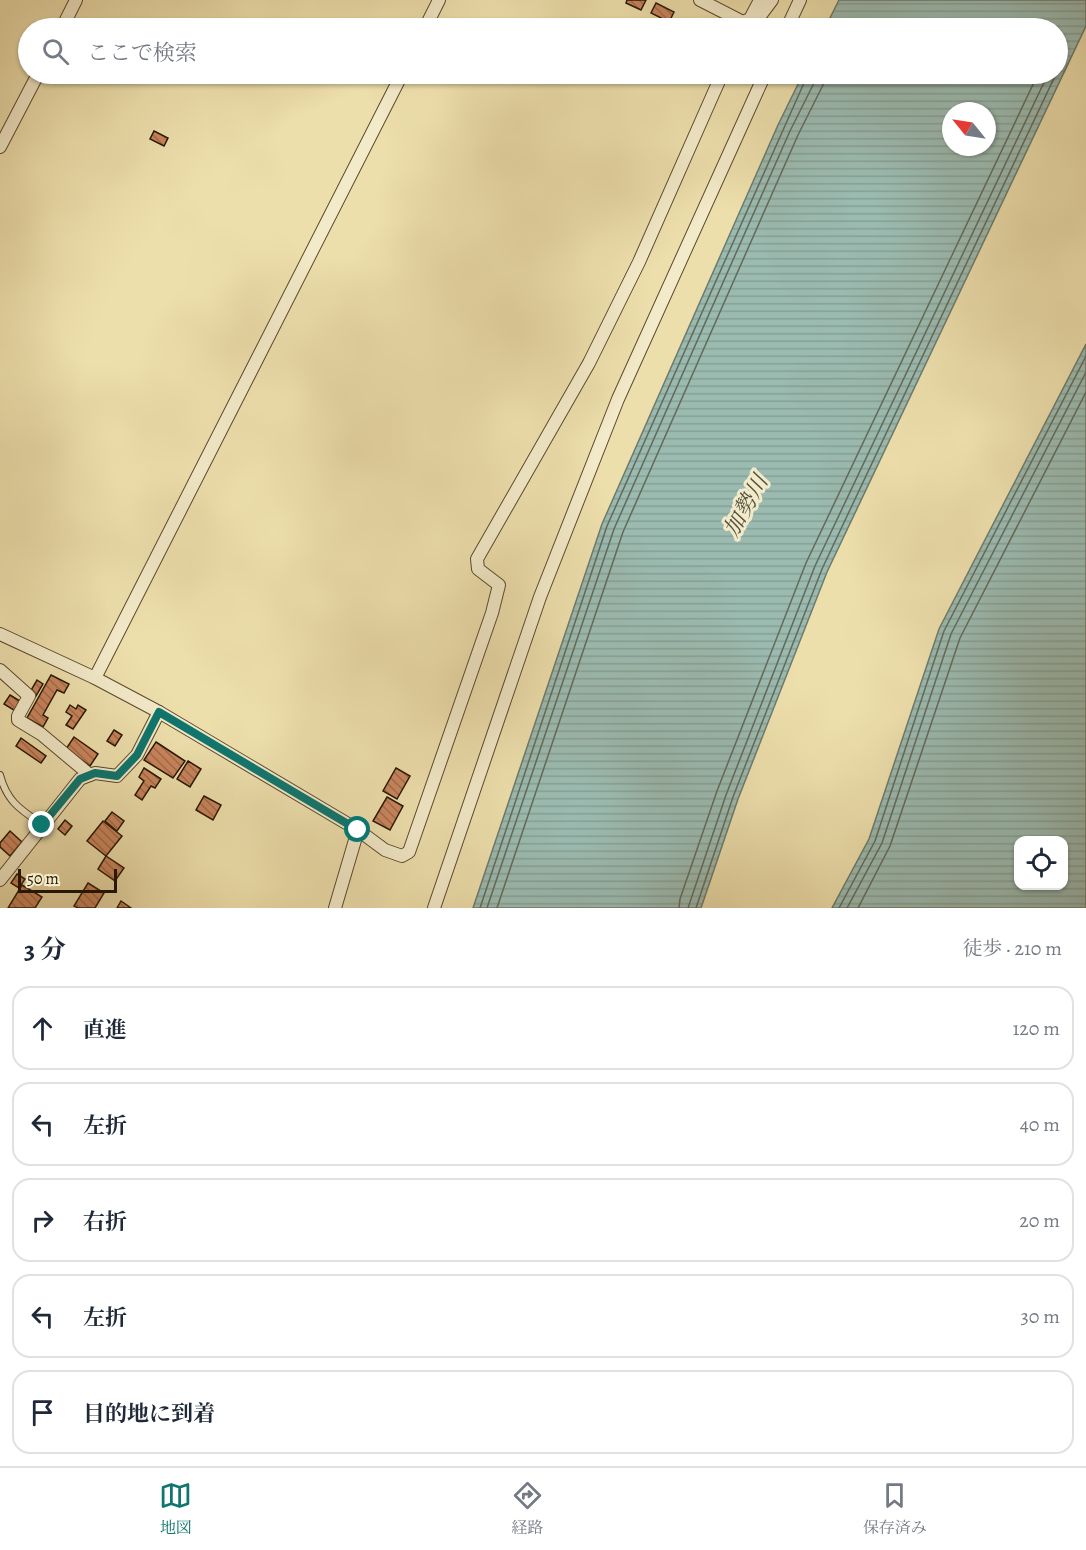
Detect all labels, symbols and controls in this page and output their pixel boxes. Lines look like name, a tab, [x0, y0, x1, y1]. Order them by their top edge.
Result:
search box	[18, 18, 1068, 84]
icon: search	[39, 35, 72, 68]
text: ここで検索	[87, 38, 197, 68]
north arrow	[942, 102, 996, 156]
water label: 加勢川	[717, 468, 776, 542]
route end	[28, 811, 54, 837]
route start	[344, 816, 370, 842]
map controls	[1014, 836, 1068, 890]
button: locate	[1014, 836, 1068, 890]
scale bar	[18, 866, 117, 893]
text: 50 m	[27, 868, 59, 890]
text: 3 分	[24, 932, 66, 967]
text: 徒歩 · 210 m	[963, 935, 1062, 962]
icon: ahead	[26, 1012, 59, 1045]
text: 直進	[83, 1015, 127, 1045]
text: 120 m	[1012, 1015, 1060, 1042]
icon: left	[26, 1108, 59, 1141]
text: 左折	[83, 1111, 127, 1141]
text: 40 m	[1020, 1111, 1060, 1138]
icon: right	[26, 1204, 59, 1237]
text: 右折	[83, 1207, 127, 1237]
text: 20 m	[1019, 1207, 1060, 1234]
icon: left	[26, 1300, 59, 1333]
text: 左折	[83, 1303, 127, 1333]
text: 30 m	[1020, 1303, 1060, 1330]
icon: arrive	[26, 1396, 59, 1429]
text: 目的地に到着	[83, 1399, 215, 1429]
tab: 地図	[159, 1479, 192, 1539]
tab: 経路	[511, 1479, 544, 1539]
tab: 保存済み	[863, 1479, 927, 1539]

